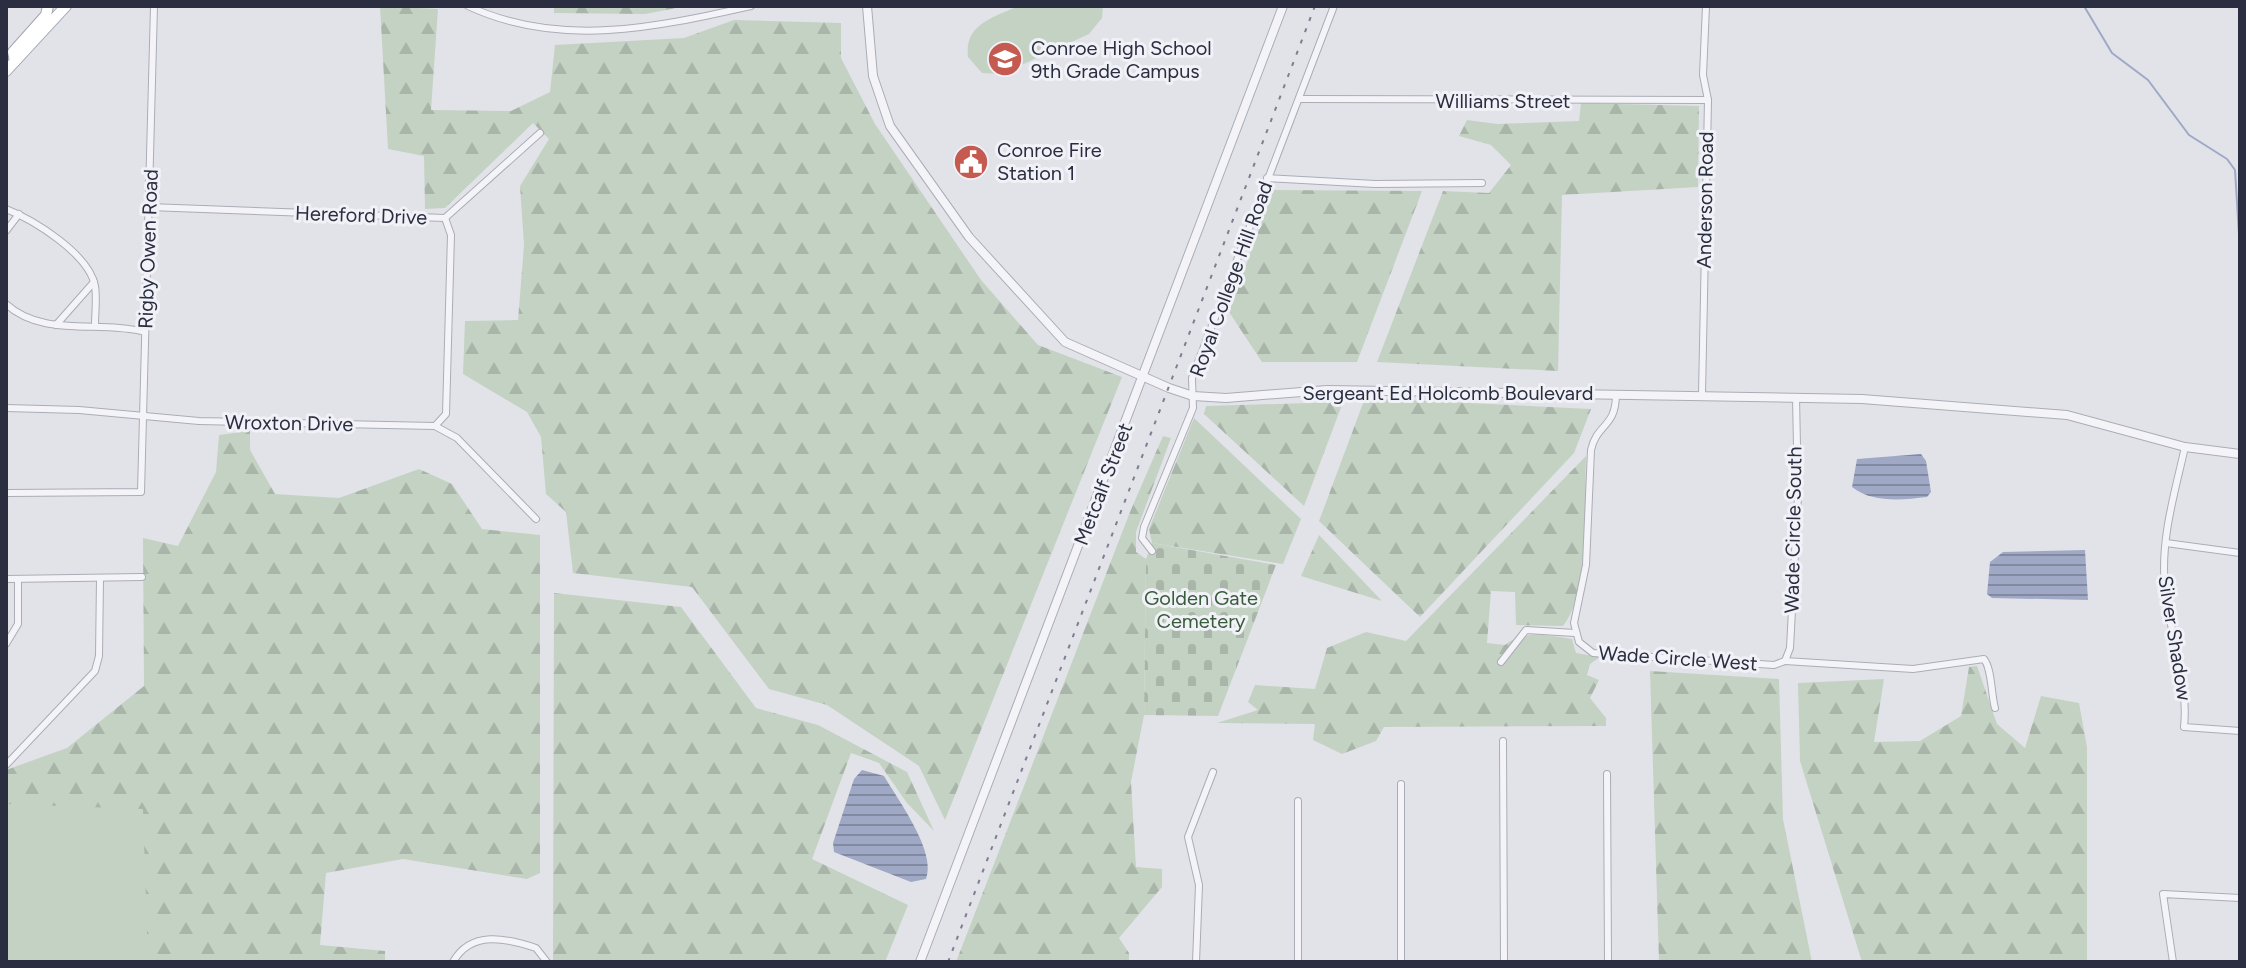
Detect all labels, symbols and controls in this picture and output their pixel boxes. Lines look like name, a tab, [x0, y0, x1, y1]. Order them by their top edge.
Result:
place label: Conroe High School 9th Grade Campus	[1031, 36, 1212, 83]
school or university icon: Conroe High School 9th Grade Campus	[986, 40, 1024, 78]
street label: Williams Street	[1436, 89, 1570, 113]
street label: Anderson Road	[1692, 131, 1718, 269]
place label: Conroe Fire Station 1	[997, 138, 1102, 185]
public building icon: Conroe Fire Station 1	[952, 143, 990, 181]
street label: Rigby Owen Road	[133, 169, 163, 329]
street label: Royal College Hill Road	[1184, 178, 1278, 380]
street label: Hereford Drive	[295, 201, 428, 229]
street label: Sergeant Ed Holcomb Boulevard	[1303, 381, 1593, 405]
street label: Wroxton Drive	[225, 410, 353, 436]
street label: Metcalf Street	[1069, 419, 1137, 549]
street label: Wade Circle South	[1780, 446, 1806, 614]
street label: Silver Shadow	[2153, 574, 2197, 703]
park label: Golden Gate Cemetery	[1144, 586, 1258, 633]
street label: Wade Circle West	[1598, 640, 1758, 676]

